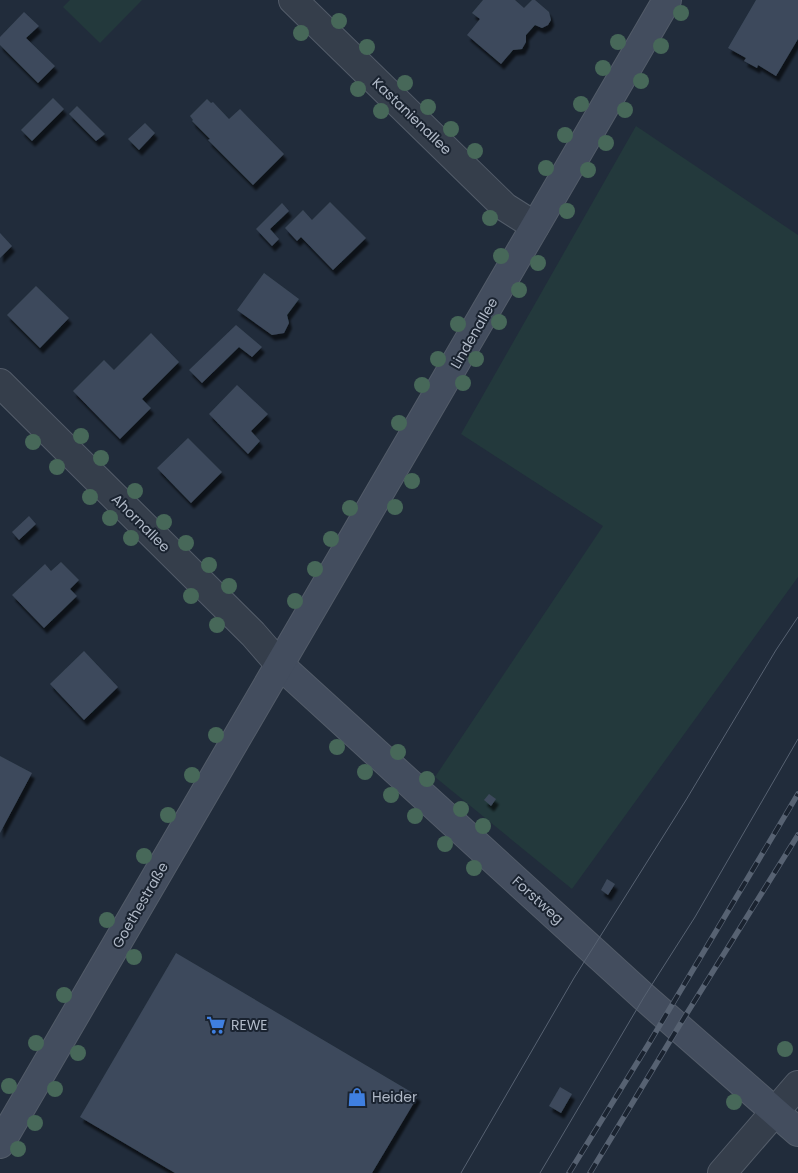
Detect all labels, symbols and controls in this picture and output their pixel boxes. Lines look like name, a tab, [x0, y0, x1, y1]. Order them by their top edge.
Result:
street label: Kastanienallee	[368, 73, 456, 159]
street label: Lindenallee	[446, 293, 503, 372]
street label: Ahornallee	[107, 489, 175, 557]
street label: Goethestraße	[107, 858, 173, 952]
street label: Forstweg	[508, 871, 568, 929]
supermarket icon: REWE	[205, 1014, 227, 1036]
place label: REWE	[231, 1015, 268, 1035]
shop icon: Heider	[346, 1086, 368, 1108]
place label: Heider	[372, 1087, 417, 1107]

